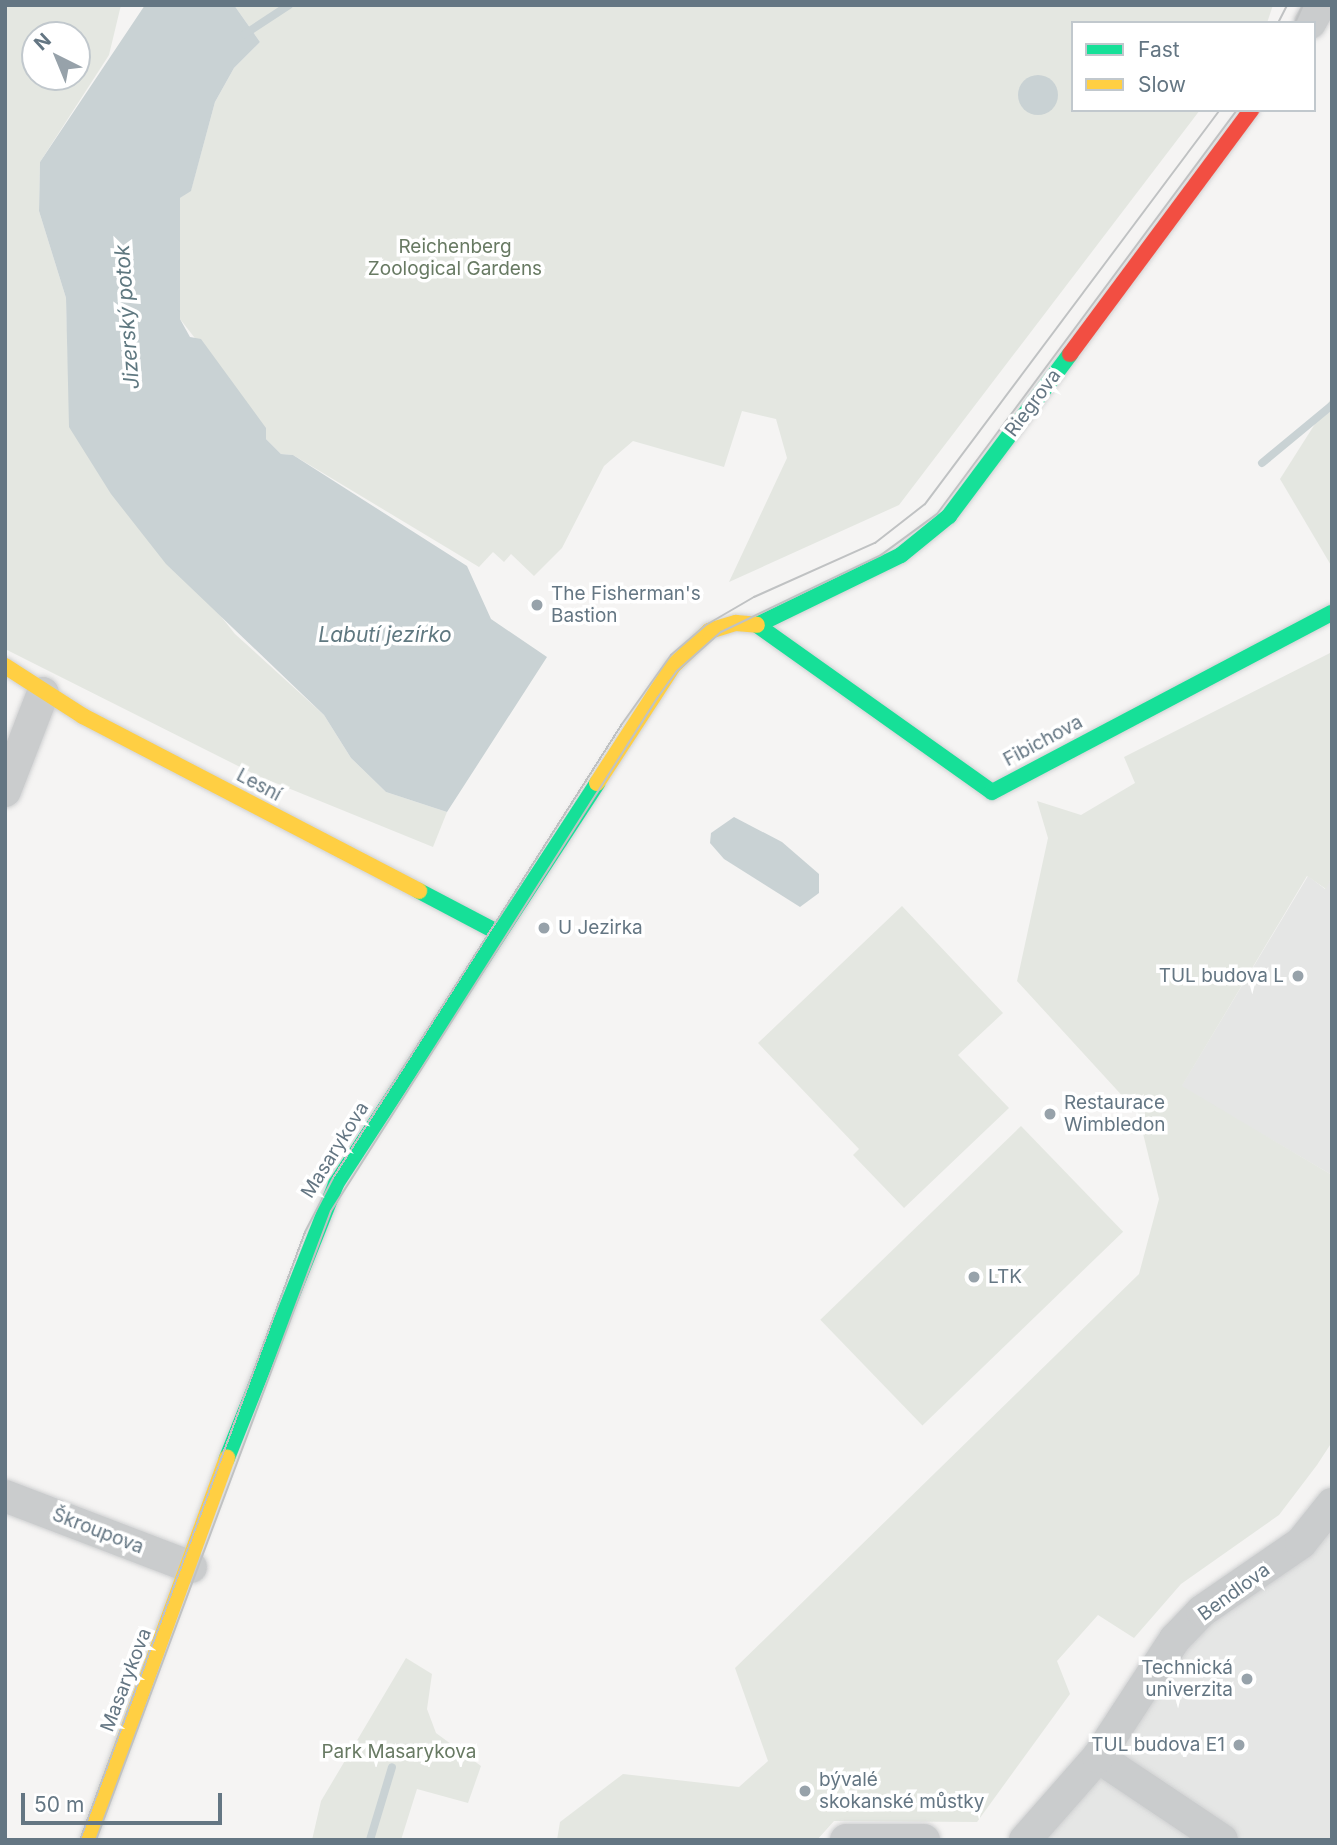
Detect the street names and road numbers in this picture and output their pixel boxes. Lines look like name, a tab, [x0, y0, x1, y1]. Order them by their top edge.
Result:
street label: Riegrova	[1000, 365, 1066, 441]
street label: Fibichova	[999, 711, 1087, 771]
street label: Lesní	[233, 764, 285, 806]
street label: Masarykova	[296, 1098, 374, 1202]
street label: Škroupova	[49, 1503, 147, 1559]
street label: Bendlova	[1194, 1558, 1274, 1626]
street label: Masarykova	[96, 1625, 156, 1735]

